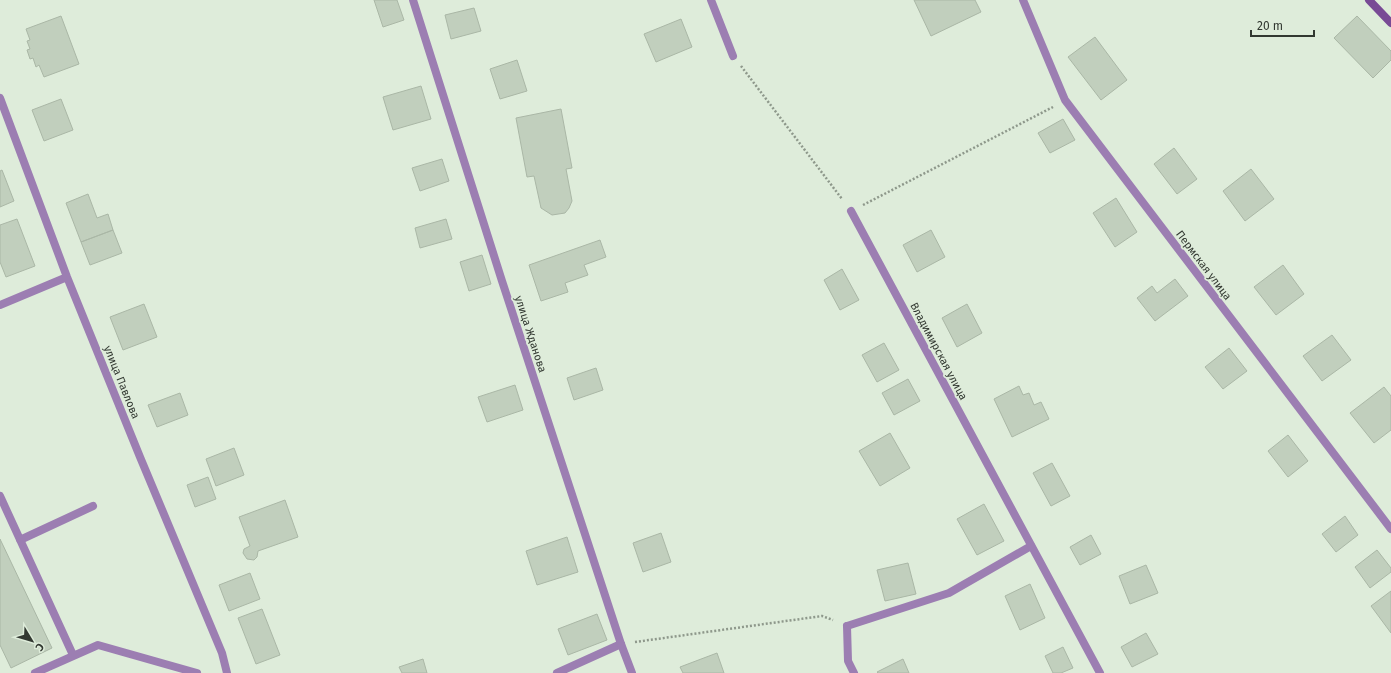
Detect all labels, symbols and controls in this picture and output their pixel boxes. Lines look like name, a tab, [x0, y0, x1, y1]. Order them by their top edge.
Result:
scale bar	[1251, 12, 1314, 38]
text: 20 m	[1257, 19, 1283, 33]
street label: Пермская улица	[1173, 228, 1234, 303]
street label: улица Жданова	[512, 294, 549, 374]
street label: Владимирская улица	[907, 300, 970, 402]
street label: улица Павлова	[101, 344, 142, 421]
north arrow	[12, 621, 52, 661]
text: С	[32, 640, 47, 654]

